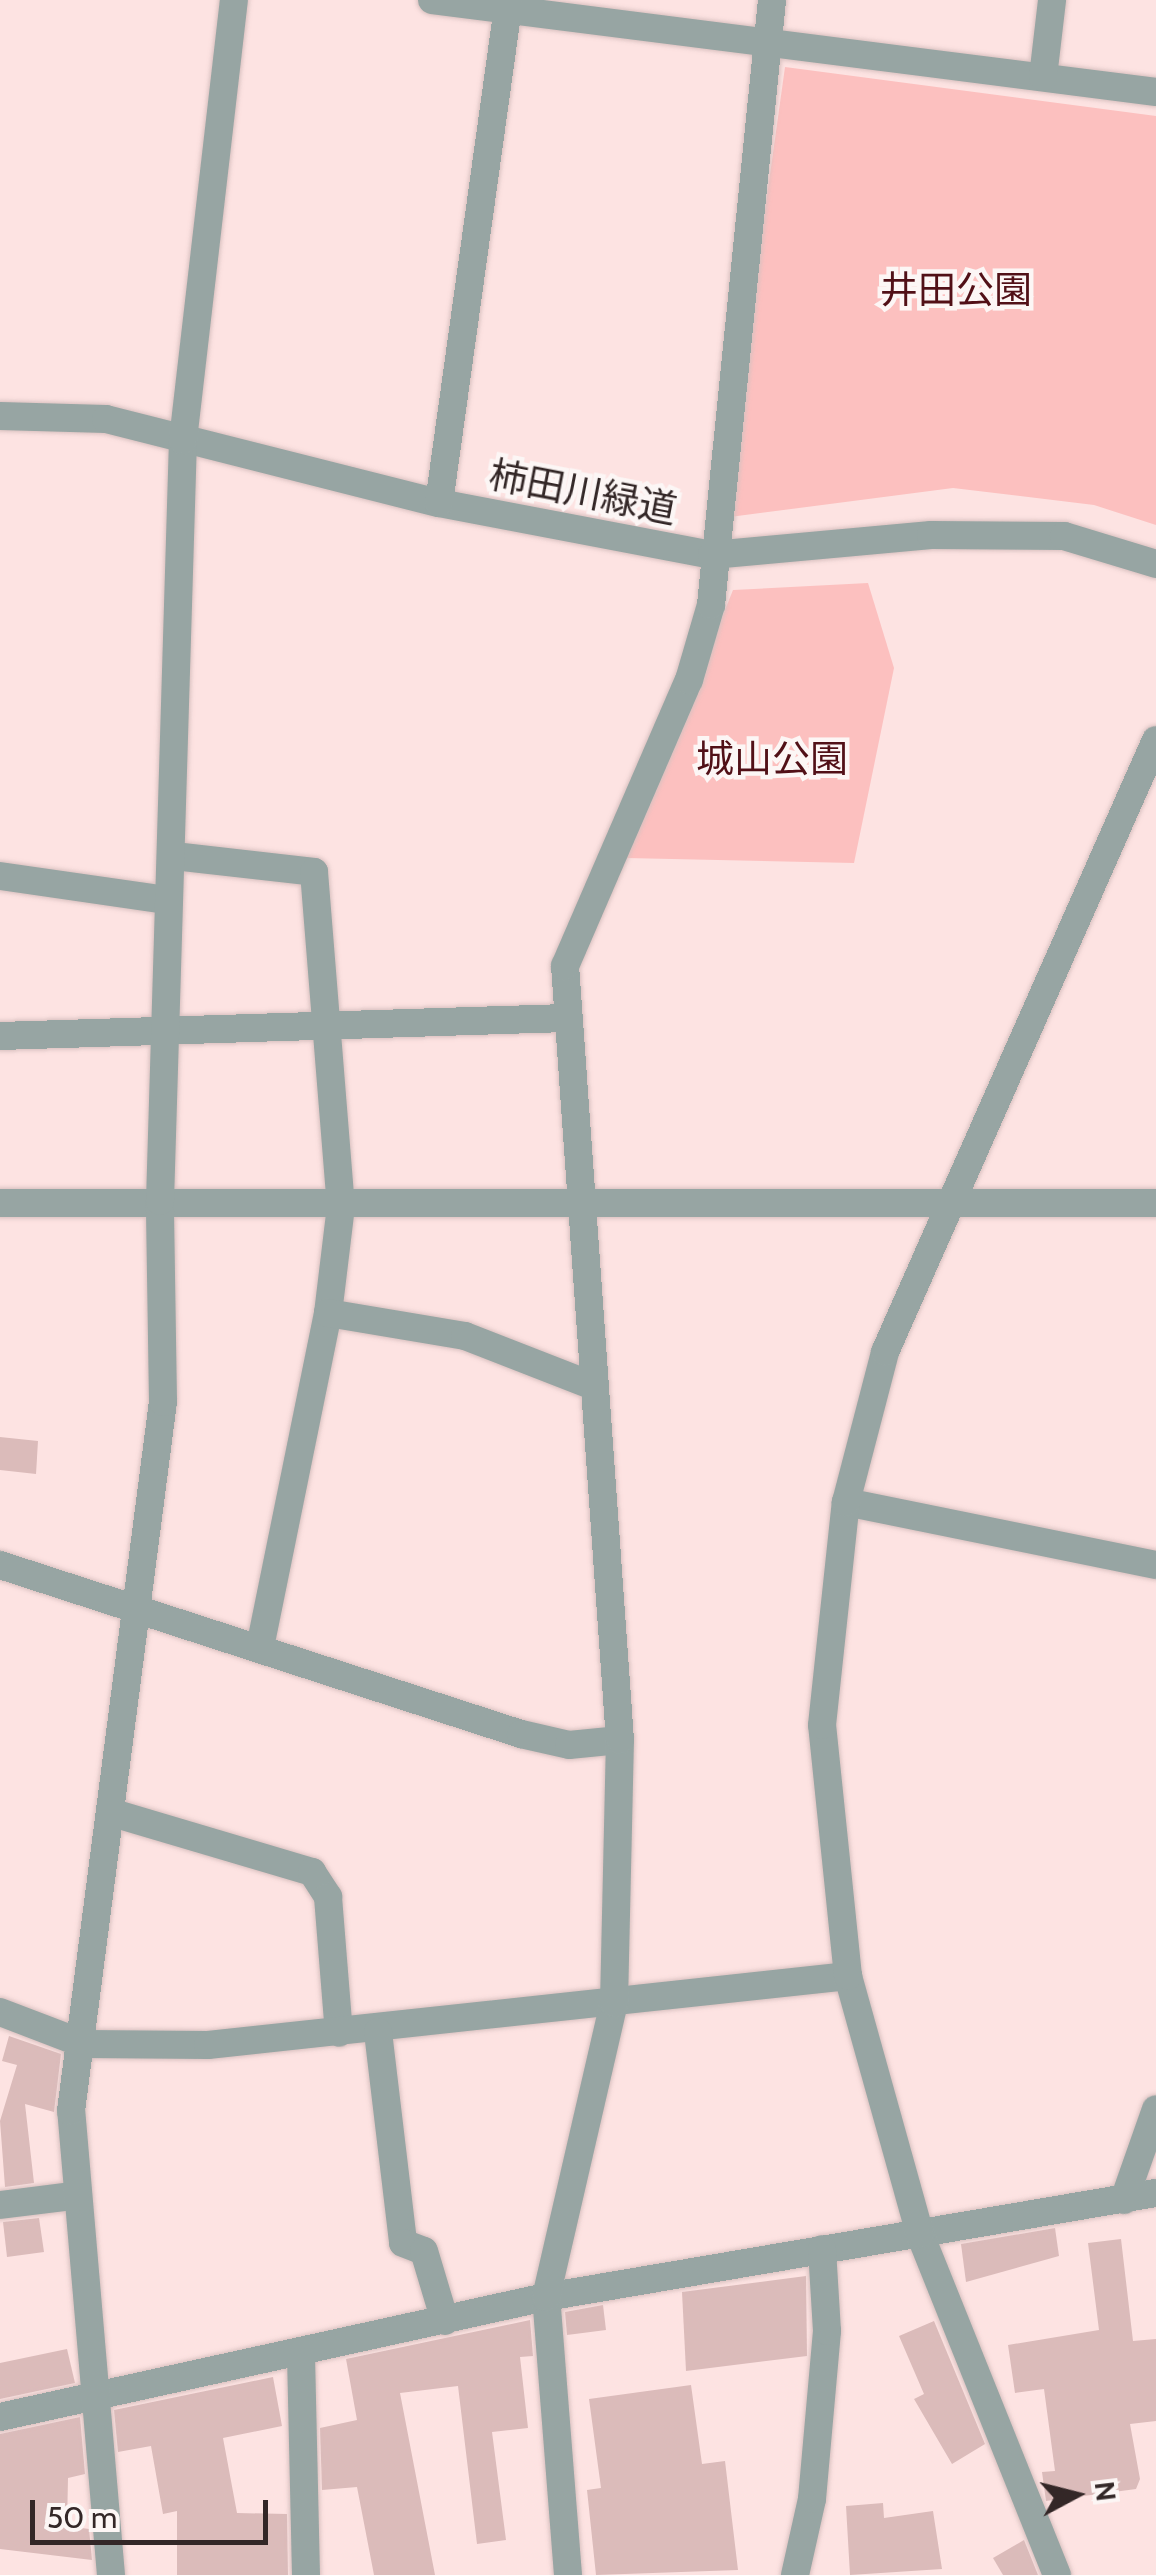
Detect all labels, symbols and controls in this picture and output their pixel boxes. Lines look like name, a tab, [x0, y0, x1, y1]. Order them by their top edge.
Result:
park label: 井田公園	[880, 267, 1032, 313]
street label: 柿田川緑道	[485, 451, 681, 533]
park label: 城山公園	[696, 736, 848, 782]
north arrow	[1026, 2445, 1126, 2545]
text: N	[1088, 2479, 1124, 2503]
scale bar	[35, 2480, 272, 2542]
text: 50 m	[47, 2499, 117, 2536]

